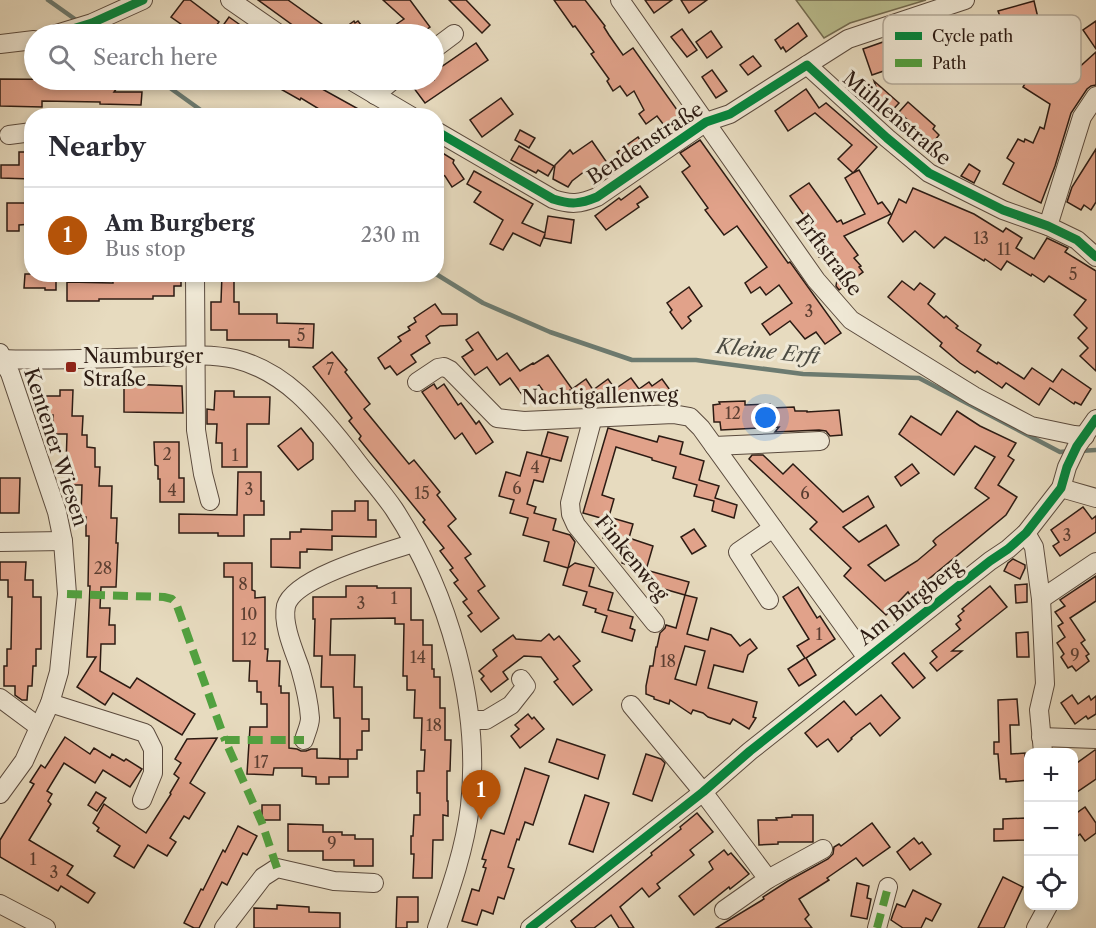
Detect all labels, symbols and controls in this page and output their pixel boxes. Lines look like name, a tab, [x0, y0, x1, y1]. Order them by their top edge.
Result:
legend	[883, 15, 1081, 84]
search box	[24, 24, 444, 90]
text: Cycle path	[932, 26, 1013, 46]
icon: search	[45, 41, 78, 74]
text: Search here	[93, 44, 218, 71]
text: Path	[932, 53, 966, 73]
street label: Mühlenstraße	[838, 66, 956, 170]
street label: Bendenstraße	[583, 97, 707, 189]
text: Nearby	[48, 131, 146, 163]
text: Am Burgberg	[105, 210, 255, 237]
street label: Erftstraße	[791, 210, 867, 300]
text: 1	[63, 223, 72, 247]
text: 230 m	[361, 223, 420, 247]
house number: 13	[973, 228, 989, 248]
text: Bus stop	[105, 237, 186, 261]
house number: 11	[997, 239, 1011, 259]
house number: 5	[1069, 264, 1077, 284]
house number: 3	[805, 301, 813, 321]
house number: 5	[297, 325, 305, 345]
water label: Kleine Erft	[713, 333, 822, 369]
place label: Naumburger Straße	[83, 344, 204, 391]
house number: 7	[326, 359, 334, 379]
marker: Naumburger Straße	[64, 360, 78, 374]
street label: Kentener Wiesen	[19, 365, 93, 530]
street label: Nachtigallenweg	[521, 383, 679, 409]
house number: 12	[725, 403, 741, 423]
your location	[751, 403, 780, 432]
house number: 2	[162, 444, 172, 464]
house number: 1	[232, 445, 239, 465]
house number: 4	[530, 457, 540, 477]
house number: 6	[512, 478, 522, 498]
house number: 3	[245, 479, 253, 499]
house number: 4	[167, 480, 177, 500]
house number: 15	[414, 483, 430, 503]
house number: 6	[800, 483, 810, 503]
street label: Finkenweg	[590, 510, 674, 606]
house number: 3	[1063, 525, 1071, 545]
street label: Am Burgberg	[852, 553, 967, 651]
house number: 28	[94, 558, 112, 578]
house number: 8	[238, 574, 248, 594]
house number: 1	[391, 588, 398, 608]
house number: 3	[357, 593, 365, 613]
house number: 10	[241, 604, 257, 624]
house number: 1	[816, 624, 823, 644]
house number: 12	[241, 629, 257, 649]
house number: 9	[1070, 645, 1080, 665]
house number: 14	[410, 647, 426, 667]
house number: 18	[660, 651, 676, 671]
house number: 18	[426, 715, 442, 735]
map controls	[1024, 748, 1078, 910]
button: +	[1024, 748, 1078, 802]
house number: 17	[254, 752, 268, 772]
pin: 1	[462, 770, 500, 820]
button: −	[1024, 802, 1078, 856]
house number: 9	[327, 833, 337, 853]
house number: 1	[30, 849, 37, 869]
button: locate	[1024, 856, 1078, 910]
house number: 3	[50, 862, 58, 882]

